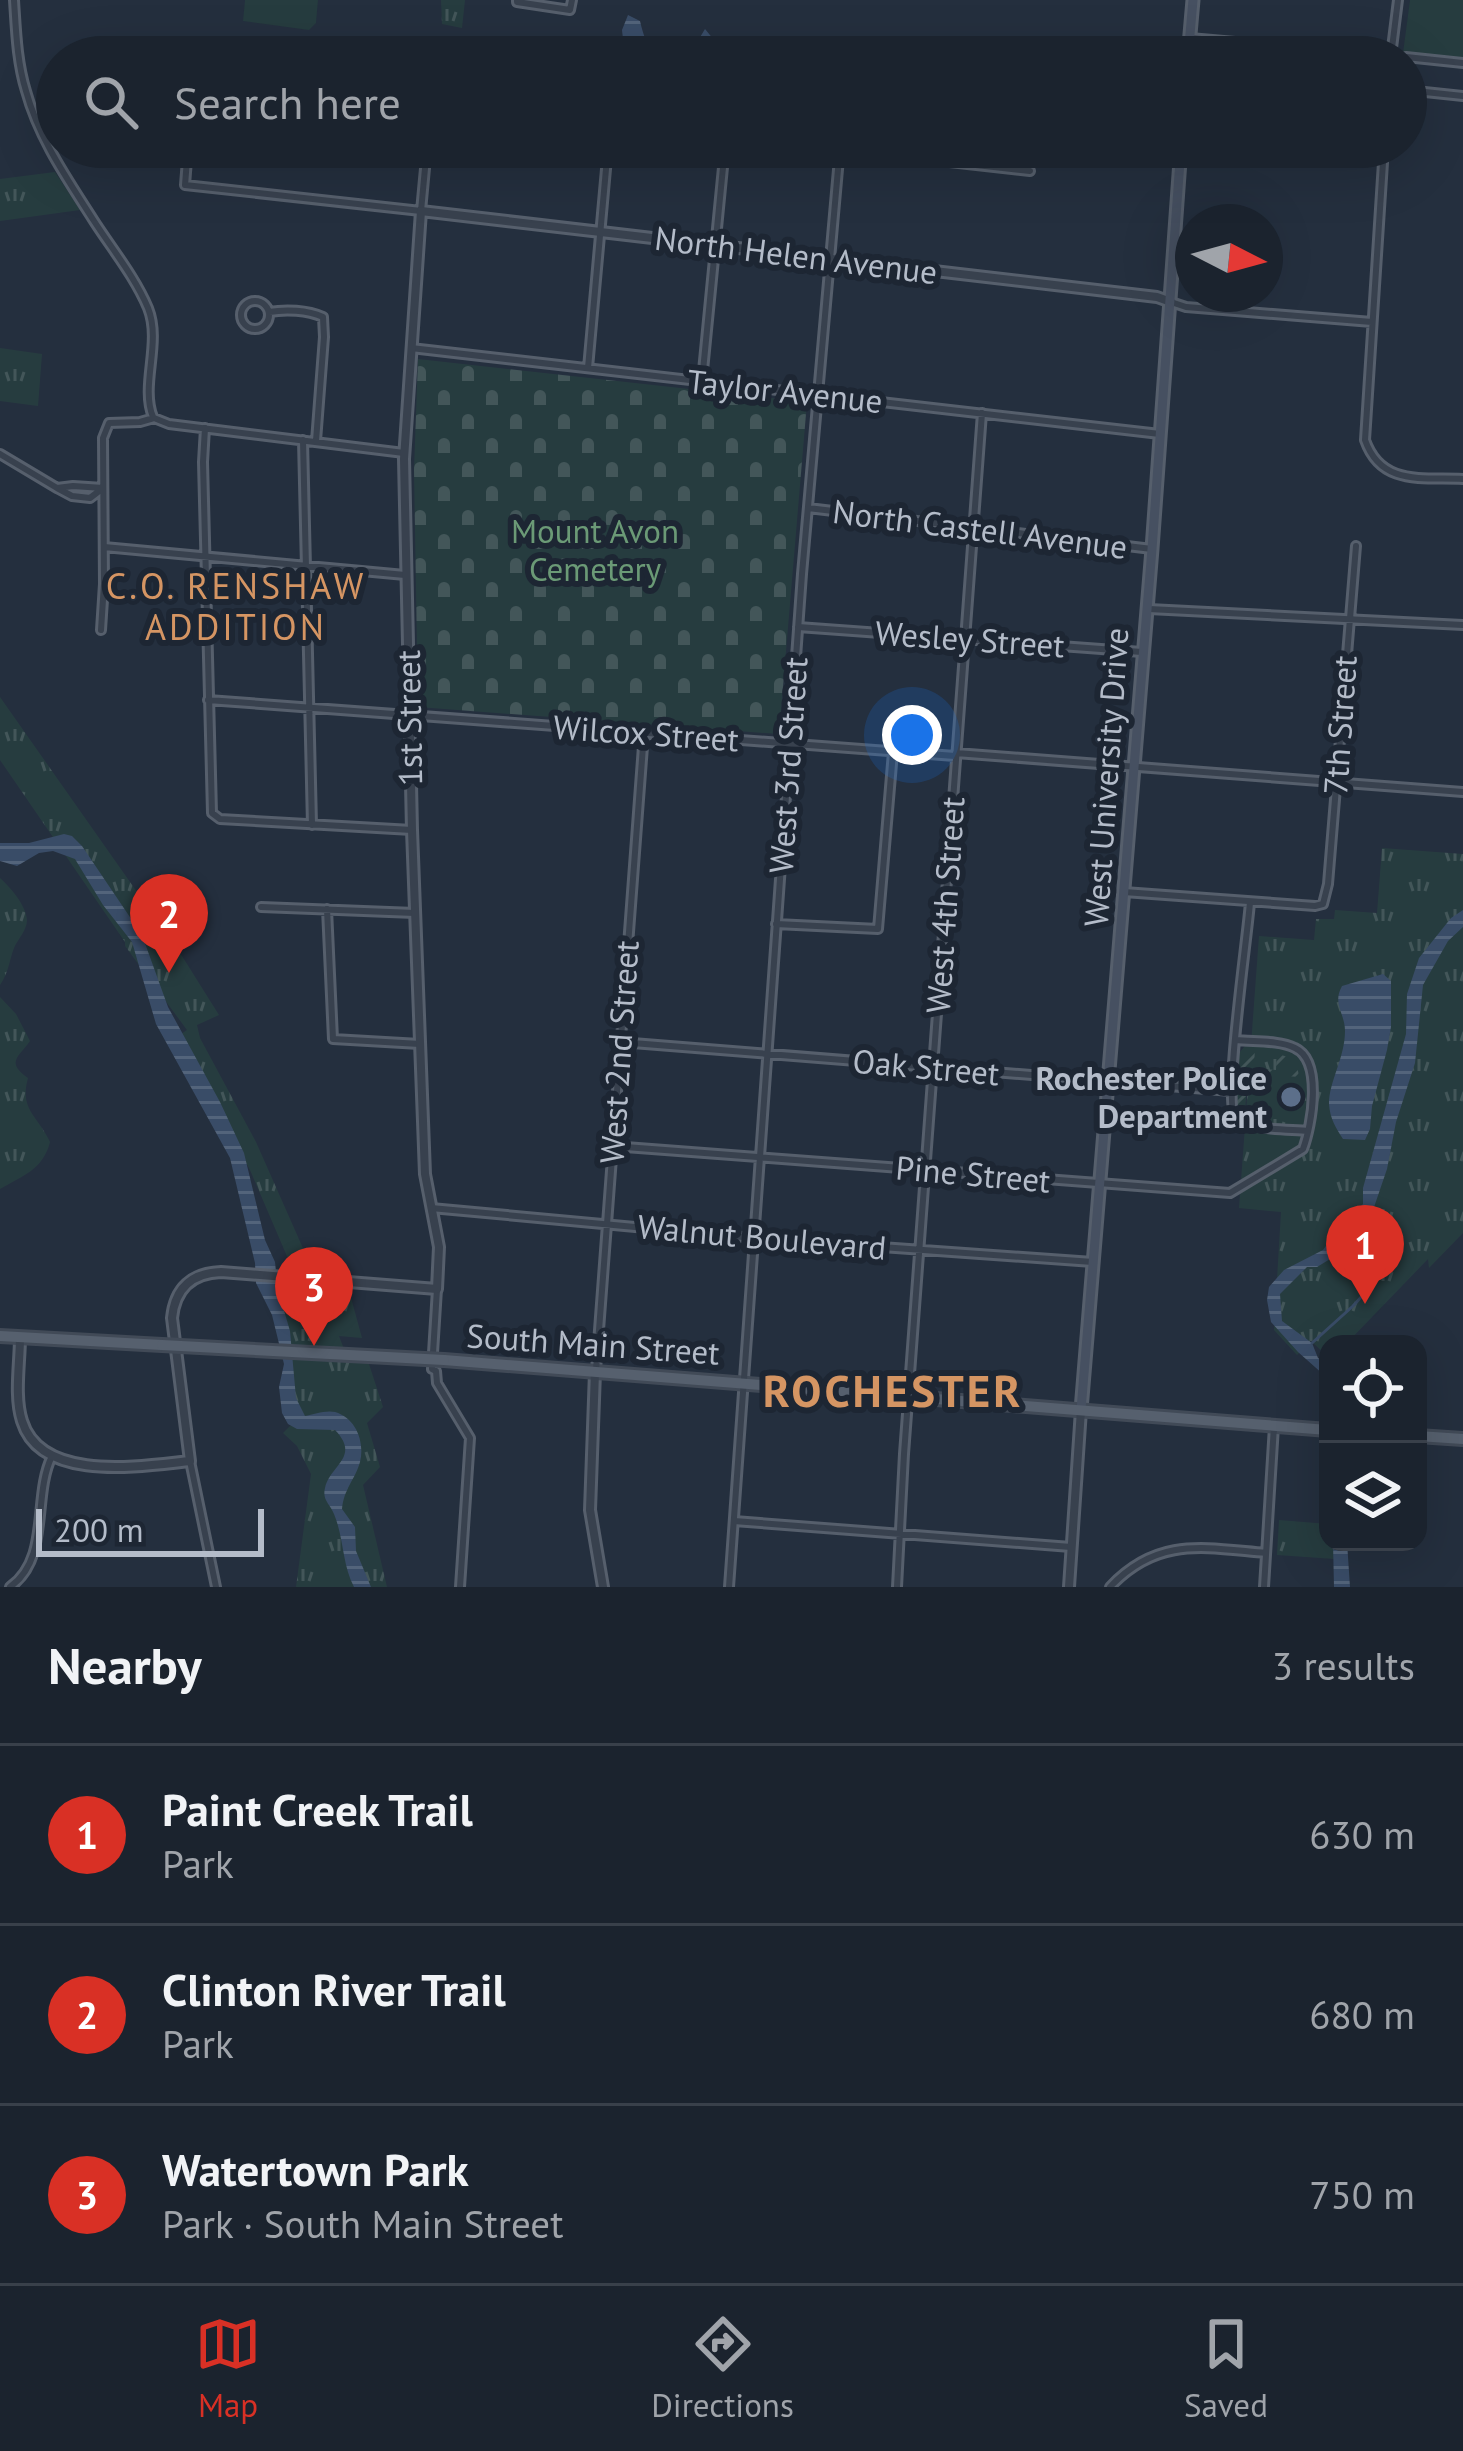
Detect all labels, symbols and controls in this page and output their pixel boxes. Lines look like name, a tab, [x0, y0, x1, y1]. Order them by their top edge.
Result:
search box	[36, 36, 1427, 168]
icon: search	[78, 69, 144, 135]
text: Search here	[174, 73, 401, 131]
north arrow	[1175, 204, 1283, 312]
street label: North Helen Avenue	[652, 216, 940, 293]
street label: Taylor Avenue	[685, 359, 885, 422]
street label: North Castell Avenue	[830, 489, 1130, 568]
park label: Mount Avon Cemetery	[511, 509, 679, 590]
district label: C.O. RENSHAW ADDITION	[106, 562, 366, 650]
street label: Wesley Street	[874, 610, 1066, 667]
street label: West University Drive	[1074, 626, 1137, 928]
street label: 1st Street	[386, 650, 431, 786]
street label: 7th Street	[1313, 654, 1366, 796]
street label: West 3rd Street	[758, 655, 817, 875]
street label: Wilcox Street	[552, 705, 740, 760]
your location	[882, 705, 942, 765]
street label: West 4th Street	[915, 795, 974, 1015]
pin: 2	[130, 874, 208, 973]
street label: West 2nd Street	[589, 939, 648, 1165]
street label: Oak Street	[851, 1039, 1001, 1094]
place label: Rochester Police Department	[1036, 1056, 1267, 1137]
marker: Rochester Police Department	[1278, 1084, 1304, 1110]
street label: Pine Street	[894, 1145, 1052, 1202]
street label: Walnut Boulevard	[636, 1204, 888, 1269]
pin: 1	[1326, 1205, 1404, 1304]
pin: 3	[275, 1247, 353, 1346]
street label: South Main Street	[465, 1313, 721, 1374]
map controls	[1319, 1335, 1427, 1551]
button: locate	[1319, 1335, 1427, 1443]
district label: ROCHESTER	[763, 1361, 1023, 1419]
button: layers	[1319, 1443, 1427, 1551]
scale bar	[36, 1503, 264, 1556]
text: 200 m	[54, 1508, 144, 1551]
text: Nearby	[48, 1632, 202, 1698]
text: 3 results	[1272, 1640, 1415, 1691]
text: Paint Creek Trail	[162, 1780, 473, 1838]
text: 1	[76, 1809, 98, 1860]
text: 630 m	[1309, 1809, 1415, 1860]
text: Park	[162, 1838, 234, 1889]
text: Clinton River Trail	[162, 1960, 506, 2018]
text: 2	[76, 1989, 98, 2040]
text: 680 m	[1309, 1989, 1415, 2040]
text: Park	[162, 2018, 234, 2069]
text: Watertown Park	[162, 2140, 469, 2198]
text: 3	[76, 2169, 98, 2220]
text: 750 m	[1309, 2169, 1415, 2220]
text: Park · South Main Street	[162, 2198, 563, 2249]
tab: Map	[195, 2311, 261, 2426]
tab: Directions	[651, 2311, 794, 2426]
tab: Saved	[1184, 2311, 1268, 2426]

